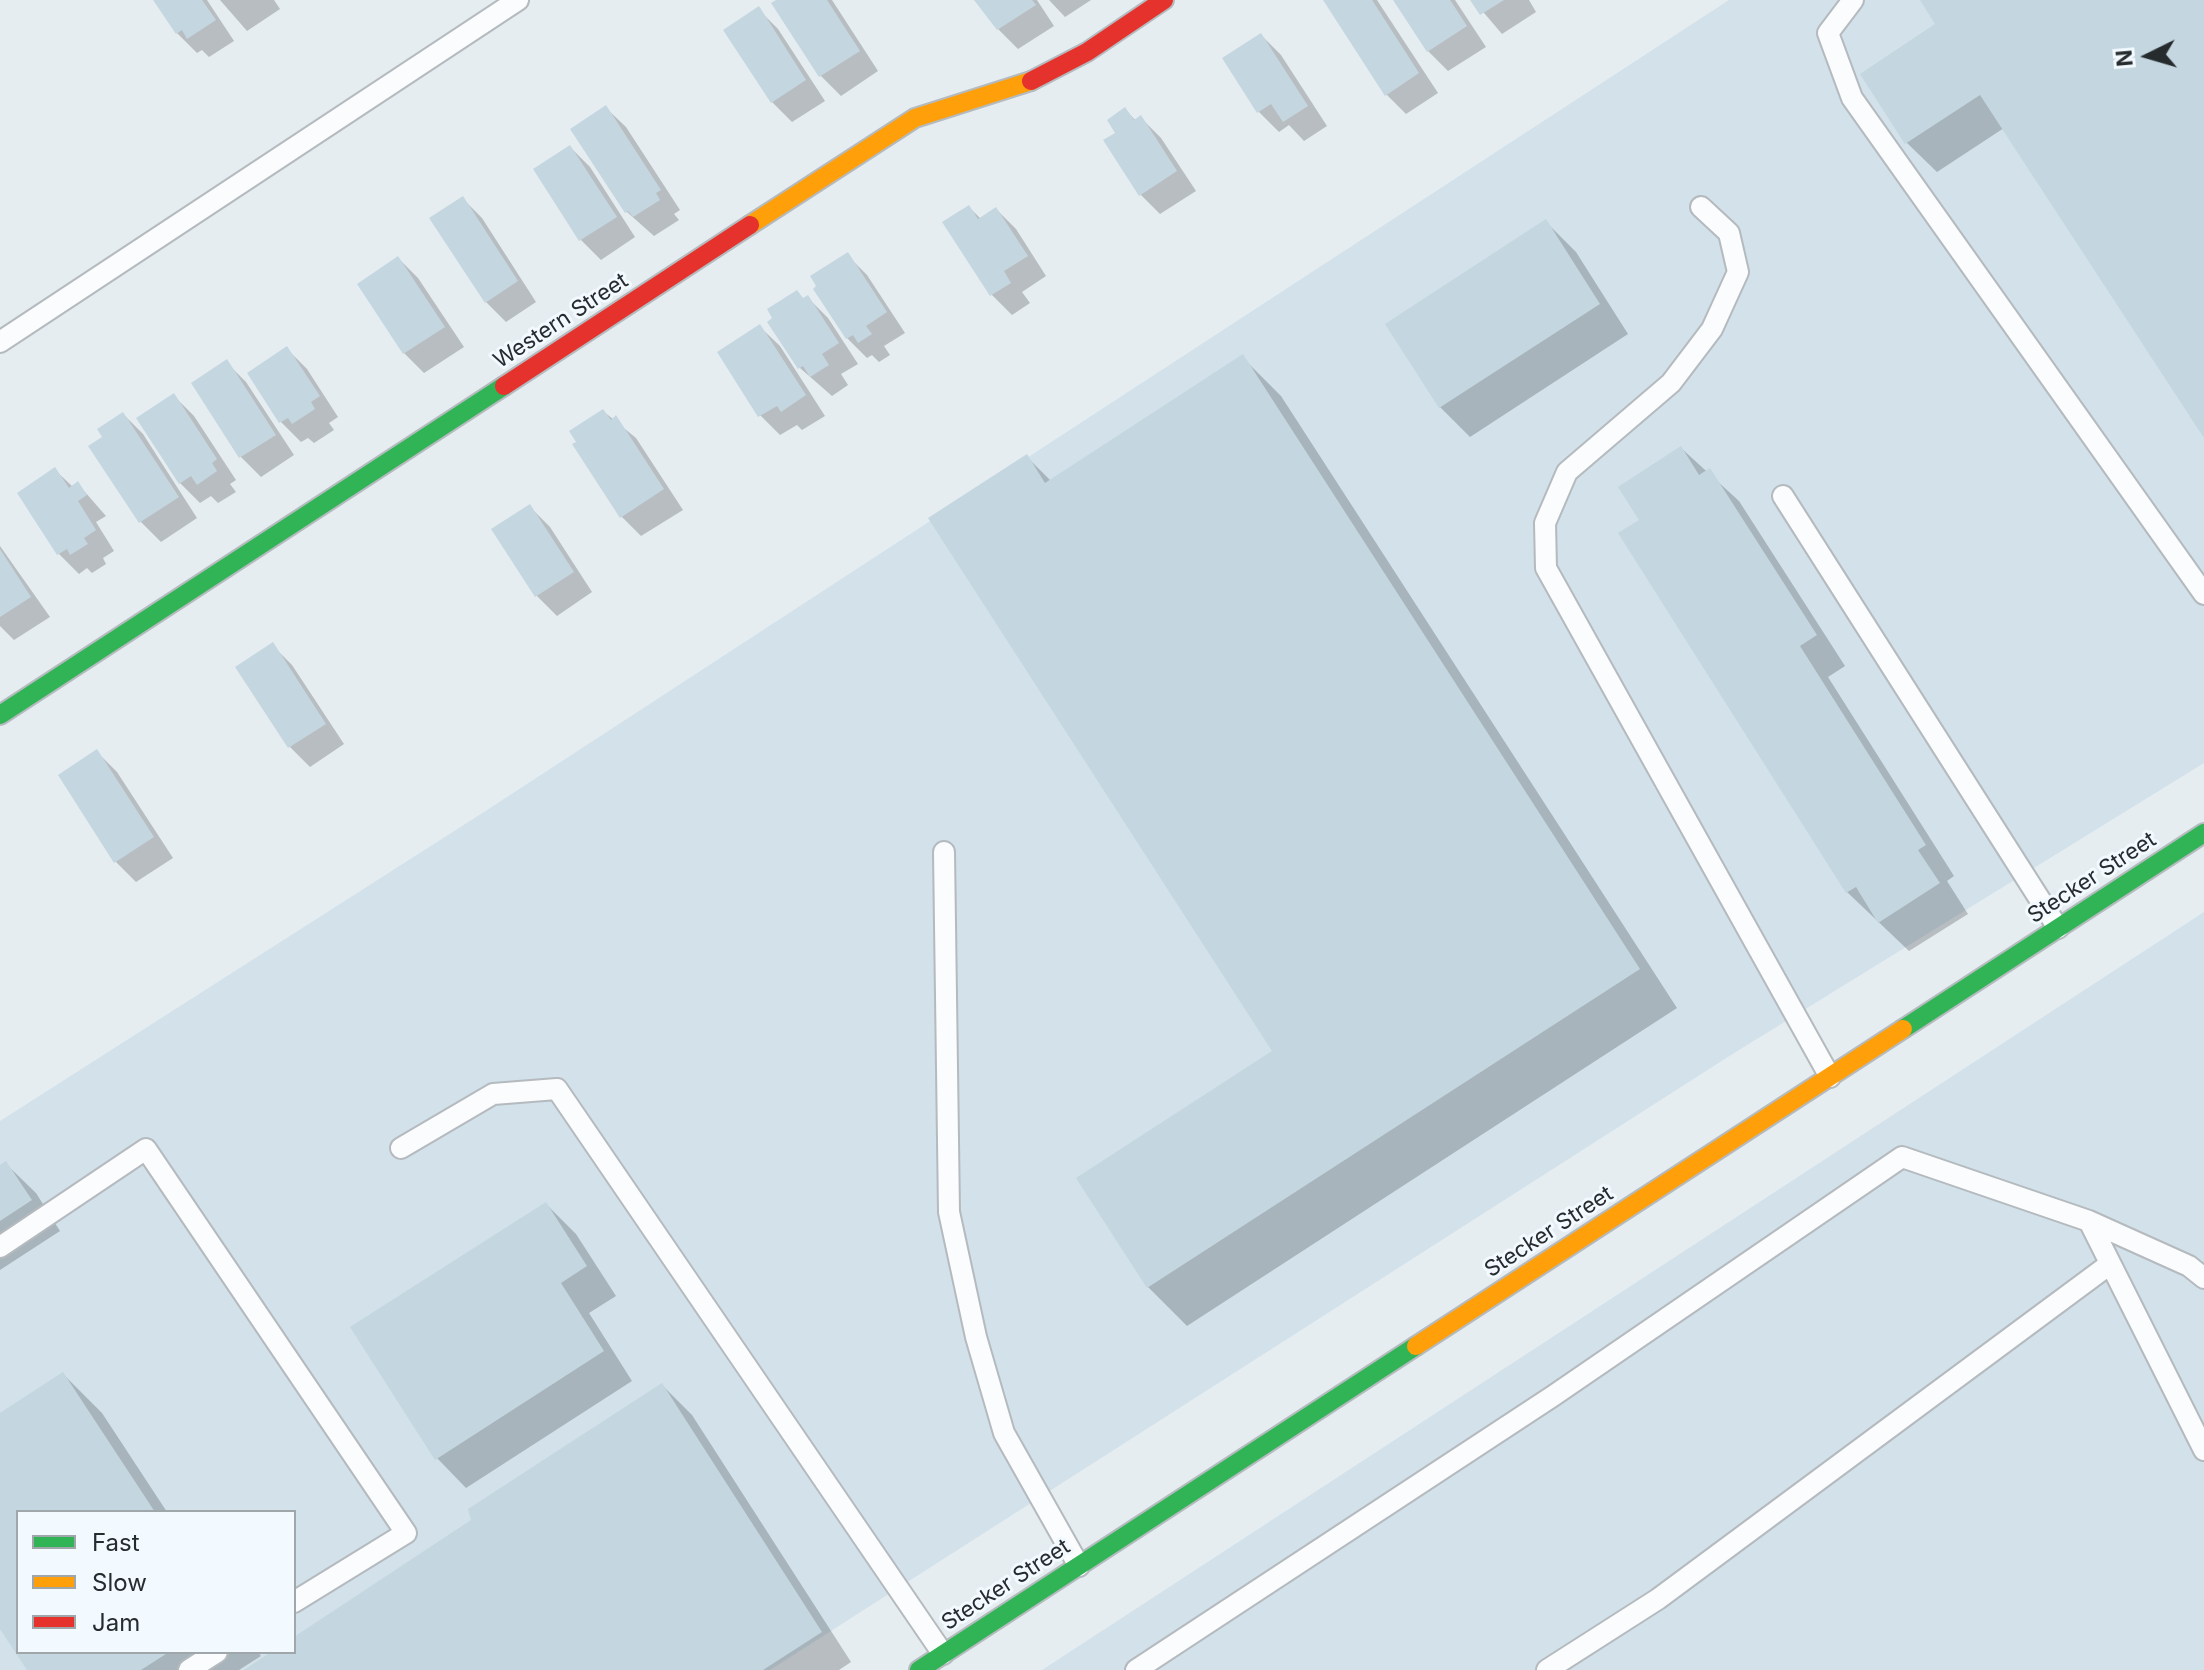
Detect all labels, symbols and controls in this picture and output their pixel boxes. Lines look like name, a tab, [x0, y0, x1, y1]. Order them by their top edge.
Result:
north arrow	[2108, 16, 2188, 96]
text: N	[2110, 49, 2138, 68]
street label: Western Street	[489, 268, 633, 374]
street label: Stecker Street	[2023, 827, 2161, 929]
street label: Stecker Street	[1480, 1181, 1618, 1283]
legend	[16, 1510, 296, 1654]
text: Fast	[92, 1528, 140, 1557]
street label: Stecker Street	[937, 1534, 1075, 1636]
text: Slow	[92, 1568, 147, 1597]
text: Jam	[92, 1608, 140, 1637]

